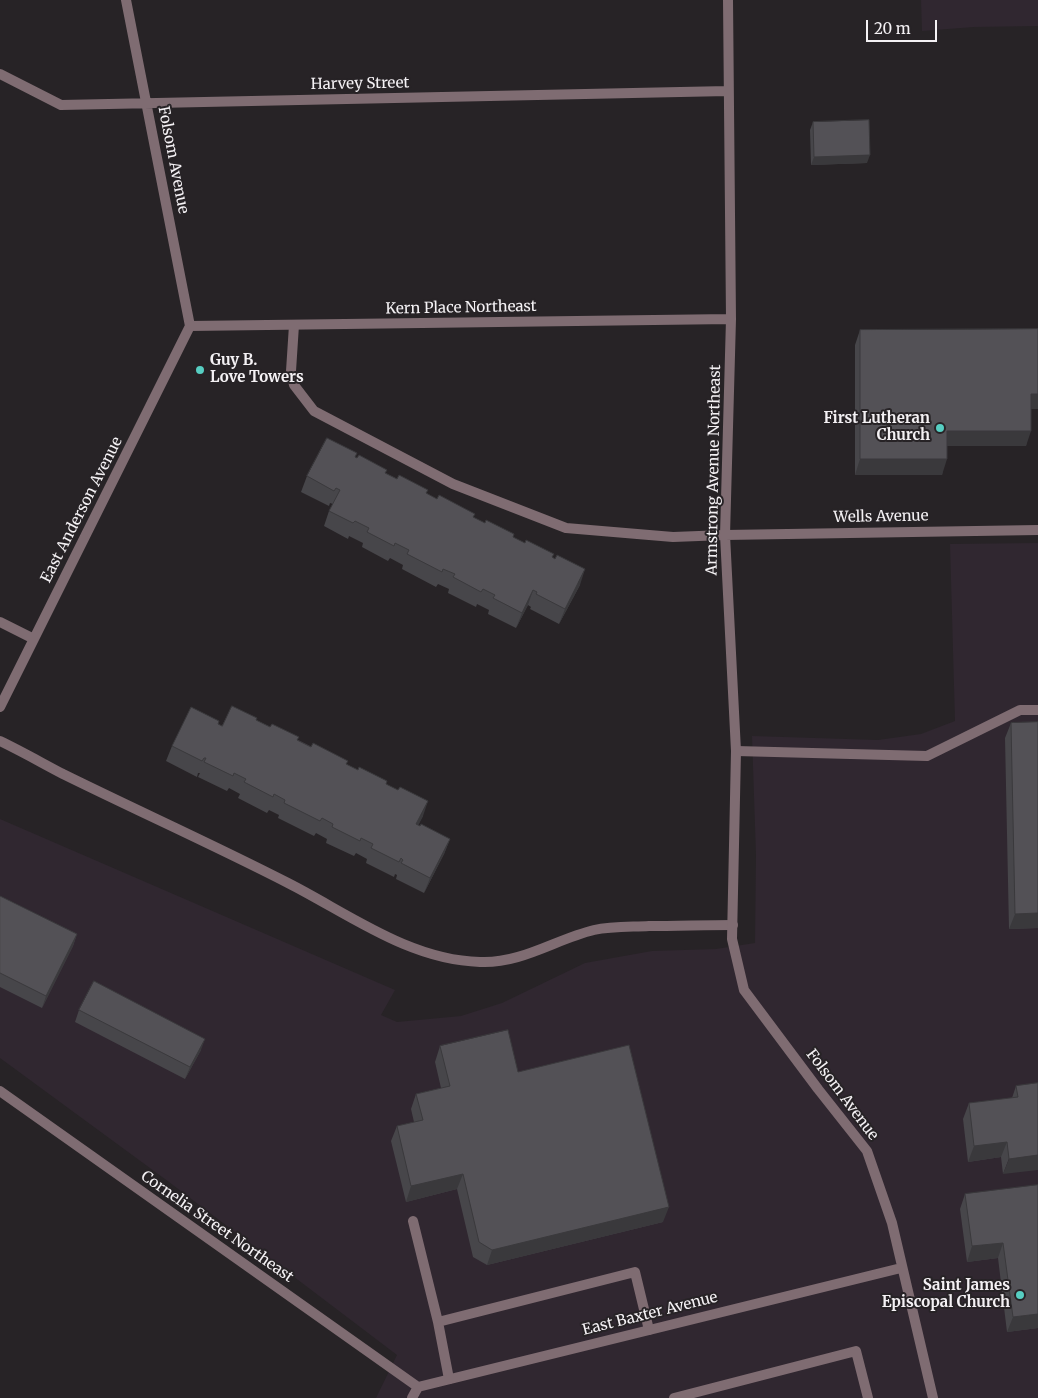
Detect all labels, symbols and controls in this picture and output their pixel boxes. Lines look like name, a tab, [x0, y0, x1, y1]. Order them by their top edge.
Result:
scale bar	[868, 10, 939, 42]
text: 20 m	[874, 19, 911, 38]
street label: Harvey Street	[311, 74, 409, 94]
street label: Folsom Avenue	[154, 105, 192, 215]
street label: Kern Place Northeast	[385, 298, 537, 318]
place label: Guy B. Love Towers	[210, 352, 304, 387]
marker: Guy B. Love Towers	[194, 364, 206, 376]
street label: Armstrong Avenue Northeast	[703, 364, 725, 576]
place label: First Lutheran Church	[823, 410, 930, 445]
marker: First Lutheran Church	[934, 422, 946, 434]
street label: East Anderson Avenue	[37, 434, 127, 586]
street label: Wells Avenue	[833, 507, 929, 527]
street label: Folsom Avenue	[802, 1046, 882, 1144]
street label: Cornelia Street Northeast	[137, 1167, 297, 1287]
place label: Saint James Episcopal Church	[882, 1277, 1010, 1312]
street label: East Baxter Avenue	[581, 1288, 719, 1340]
marker: Saint James Episcopal Church	[1014, 1289, 1026, 1301]

